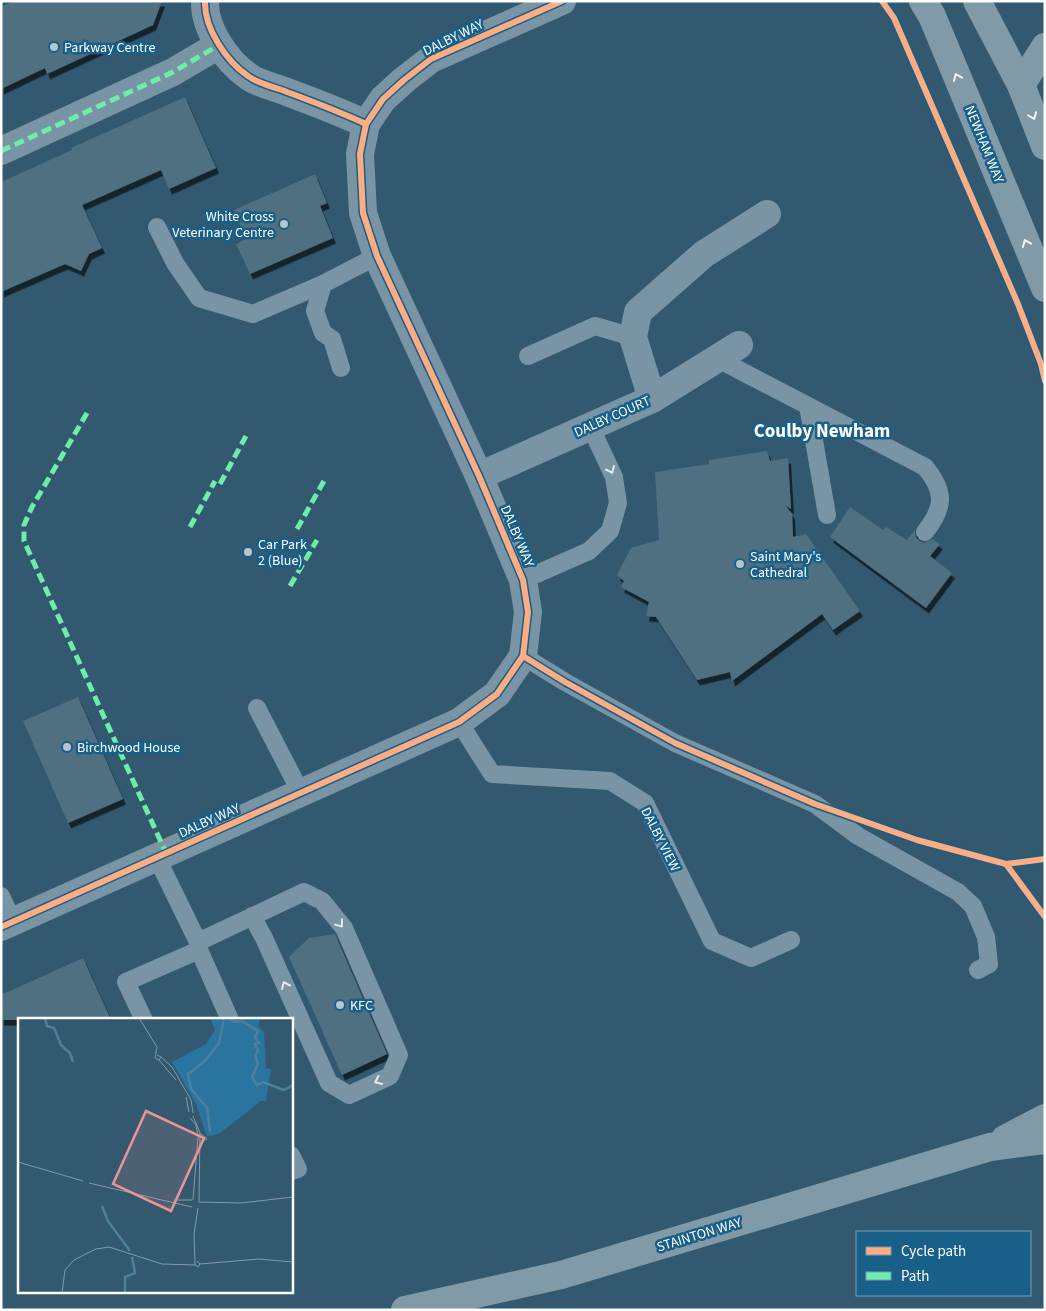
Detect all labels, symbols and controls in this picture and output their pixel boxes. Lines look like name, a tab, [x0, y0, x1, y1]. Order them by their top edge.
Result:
street label: DALBY WAY	[420, 14, 488, 61]
place label: Parkway Centre	[64, 38, 156, 58]
marker: Parkway Centre	[48, 41, 60, 53]
one-way arrow	[953, 73, 964, 82]
street label: NEWHAM WAY	[959, 103, 1009, 187]
one-way arrow	[1027, 111, 1037, 120]
place label: White Cross Veterinary Centre	[172, 207, 274, 243]
marker: White Cross Veterinary Centre	[278, 218, 290, 230]
one-way arrow	[1022, 239, 1032, 248]
street label: DALBY COURT	[571, 391, 654, 443]
district label: Coulby Newham	[754, 418, 890, 445]
one-way arrow	[605, 465, 615, 474]
street label: DALBY WAY	[495, 502, 539, 571]
place label: Car Park 2 (Blue)	[258, 535, 307, 571]
marker: Car Park 2 (Blue)	[242, 546, 254, 558]
place label: Saint Mary's Cathedral	[750, 547, 821, 583]
marker: Saint Mary's Cathedral	[734, 558, 746, 570]
place label: Birchwood House	[77, 738, 180, 758]
marker: Birchwood House	[61, 741, 73, 753]
street label: DALBY WAY	[175, 798, 244, 843]
street label: DALBY VIEW	[635, 804, 685, 875]
one-way arrow	[334, 918, 343, 928]
one-way arrow	[281, 981, 291, 990]
place label: KFC	[350, 996, 373, 1016]
marker: KFC	[334, 999, 346, 1011]
inset map	[18, 1018, 292, 1294]
one-way arrow	[374, 1075, 383, 1086]
street label: STAINTON WAY	[654, 1212, 745, 1257]
legend	[856, 1231, 1031, 1296]
text: Cycle path	[901, 1241, 966, 1262]
text: Path	[901, 1266, 929, 1287]

